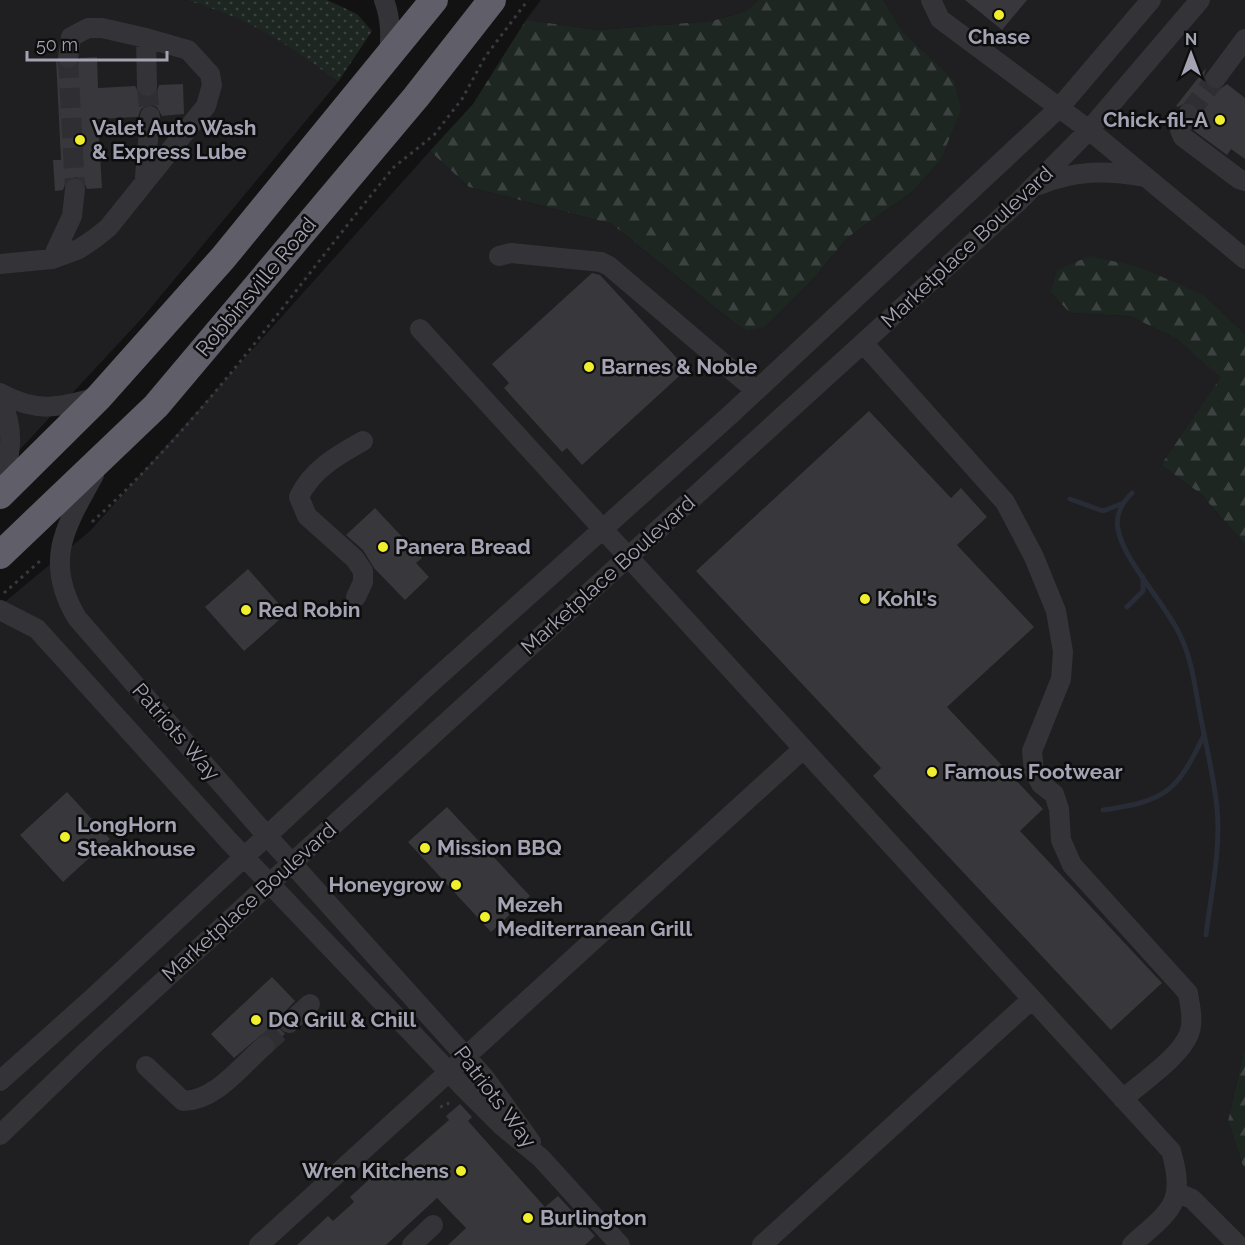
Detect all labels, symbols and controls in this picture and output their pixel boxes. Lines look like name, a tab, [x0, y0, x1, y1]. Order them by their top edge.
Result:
marker: Chase	[992, 8, 1006, 22]
scale bar	[27, 24, 166, 62]
place label: Chase	[968, 24, 1030, 49]
north arrow	[1161, 24, 1221, 84]
text: N	[1185, 30, 1197, 49]
text: 50 m	[36, 34, 78, 55]
place label: Chick-fil-A	[1103, 107, 1209, 132]
marker: Chick-fil-A	[1213, 113, 1227, 127]
place label: Valet Auto Wash & Express Lube	[92, 115, 256, 164]
marker: Valet Auto Wash & Express Lube	[73, 133, 87, 147]
street label: Marketplace Boulevard	[876, 161, 1058, 333]
street label: Robbinsville Road	[190, 212, 321, 361]
place label: Barnes & Noble	[601, 354, 758, 379]
marker: Barnes & Noble	[582, 360, 596, 374]
street label: Marketplace Boulevard	[516, 490, 700, 659]
place label: Panera Bread	[395, 534, 531, 559]
marker: Panera Bread	[376, 540, 390, 554]
place label: Kohl's	[877, 586, 937, 611]
marker: Kohl's	[858, 592, 872, 606]
place label: Red Robin	[258, 597, 360, 622]
marker: Red Robin	[239, 603, 253, 617]
street label: Patriots Way	[127, 678, 225, 785]
place label: Famous Footwear	[944, 759, 1123, 784]
marker: Famous Footwear	[925, 765, 939, 779]
place label: LongHorn Steakhouse	[77, 812, 196, 861]
street label: Marketplace Boulevard	[157, 817, 341, 986]
marker: LongHorn Steakhouse	[58, 830, 72, 844]
place label: Mission BBQ	[437, 835, 562, 860]
marker: Mission BBQ	[418, 841, 432, 855]
place label: Honeygrow	[328, 872, 444, 897]
marker: Honeygrow	[449, 878, 463, 892]
place label: Mezeh Mediterranean Grill	[497, 892, 693, 941]
marker: Mezeh Mediterranean Grill	[478, 910, 492, 924]
place label: DQ Grill & Chill	[268, 1007, 417, 1032]
marker: DQ Grill & Chill	[249, 1013, 263, 1027]
street label: Patriots Way	[449, 1041, 542, 1152]
place label: Wren Kitchens	[302, 1158, 449, 1183]
marker: Wren Kitchens	[454, 1164, 468, 1178]
place label: Burlington	[540, 1205, 647, 1230]
marker: Burlington	[521, 1211, 535, 1225]

